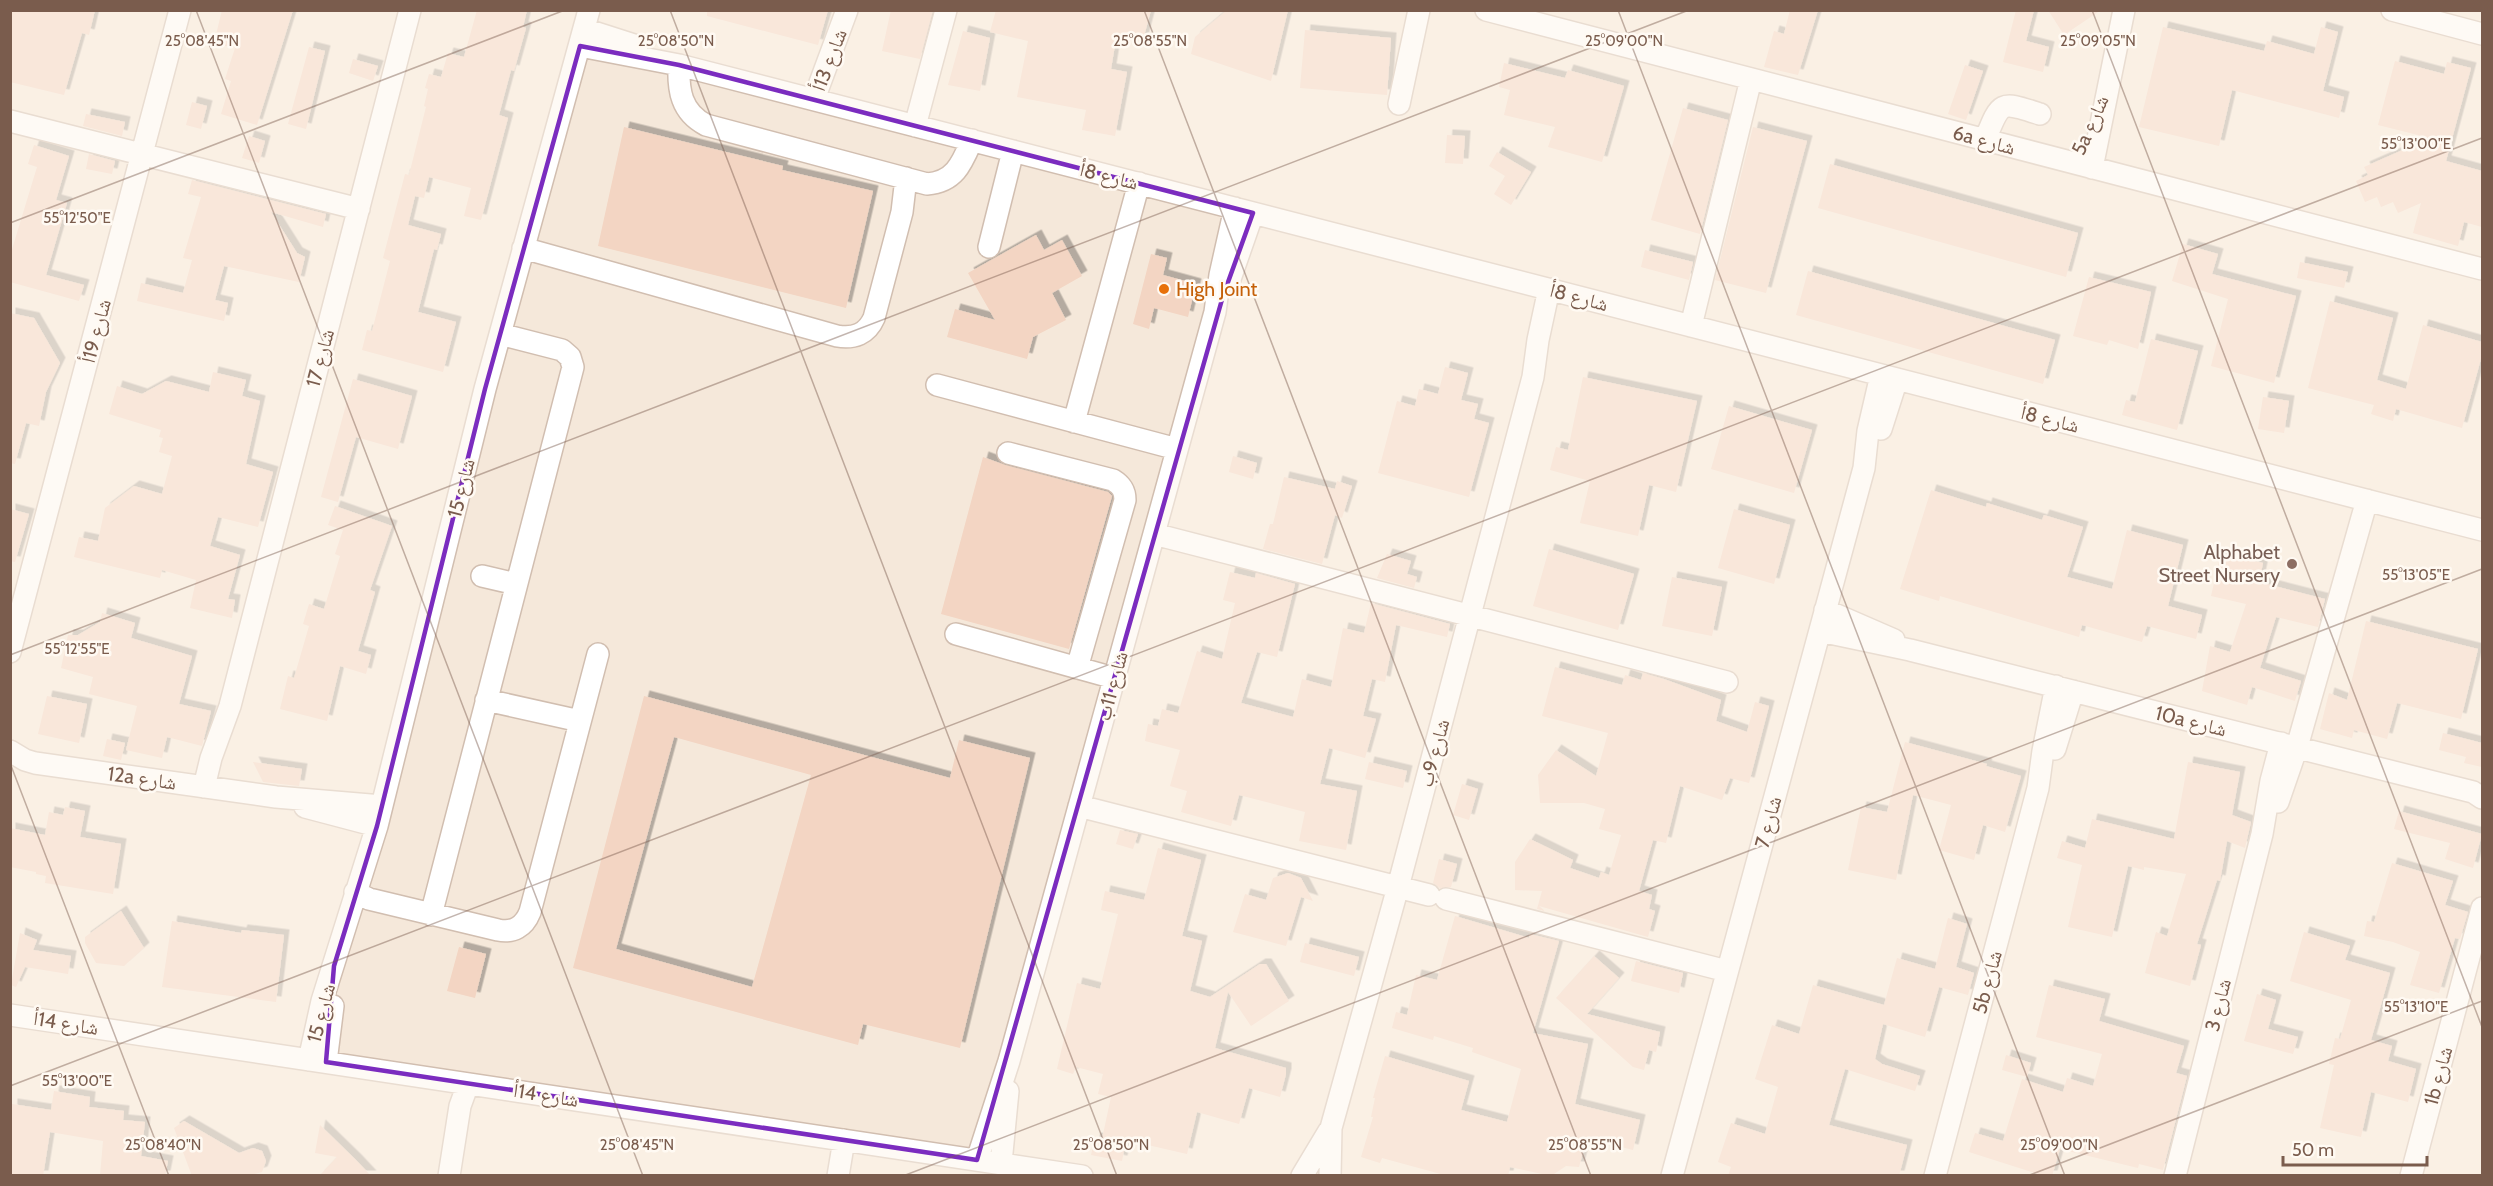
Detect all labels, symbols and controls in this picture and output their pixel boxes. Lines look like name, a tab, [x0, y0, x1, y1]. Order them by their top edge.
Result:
street label: شارع 13أ	[806, 26, 853, 95]
text: 25°08'45"N	[165, 32, 239, 50]
text: 25°08'50"N	[638, 32, 714, 50]
text: 25°08'55"N	[1113, 32, 1187, 50]
text: 25°09'00"N	[1585, 32, 1663, 50]
text: 25°09'05"N	[2060, 32, 2136, 50]
street label: 5a شارع	[2066, 91, 2115, 159]
street label: 6a شارع	[1950, 120, 2018, 161]
text: 55°13'00"E	[2381, 135, 2451, 153]
street label: شارع 8أ	[1077, 157, 1141, 196]
text: 55°12'50"E	[43, 209, 111, 227]
place label: High Joint	[1176, 277, 1258, 301]
street label: شارع 8أ	[1547, 278, 1611, 317]
marker: High Joint	[1157, 282, 1171, 296]
street label: شارع 19أ	[76, 296, 117, 366]
street label: شارع 17	[301, 326, 340, 390]
street label: شارع 8أ	[2018, 400, 2082, 439]
street label: شارع 15	[442, 456, 481, 520]
place label: Alphabet Street Nursery	[2159, 540, 2280, 587]
marker: Alphabet Street Nursery	[2285, 557, 2299, 571]
text: 55°13'05"E	[2382, 566, 2450, 584]
text: 55°12'55"E	[44, 640, 110, 658]
street label: شارع 11ب	[1091, 649, 1134, 724]
street label: 10a شارع	[2153, 701, 2229, 742]
street label: شارع 9ب	[1413, 716, 1456, 790]
street label: 12a شارع	[106, 761, 178, 796]
street label: شارع 7	[1750, 793, 1787, 851]
street label: 5b شارع	[1967, 948, 2008, 1016]
street label: شارع 3	[2200, 976, 2237, 1034]
street label: شارع 15	[302, 981, 341, 1045]
text: 55°13'10"E	[2384, 998, 2448, 1016]
street label: شارع 14أ	[32, 1006, 100, 1041]
street label: 1b شارع	[2419, 1044, 2458, 1108]
text: 55°13'00"E	[42, 1072, 112, 1090]
street label: شارع 14أ	[512, 1078, 580, 1113]
scale bar	[2283, 1129, 2427, 1167]
text: 25°08'40"N	[125, 1136, 201, 1154]
text: 25°08'45"N	[600, 1136, 674, 1154]
text: 25°08'50"N	[1073, 1136, 1149, 1154]
text: 25°08'55"N	[1548, 1136, 1622, 1154]
text: 25°09'00"N	[2020, 1136, 2098, 1154]
text: 50 m	[2292, 1139, 2334, 1161]

